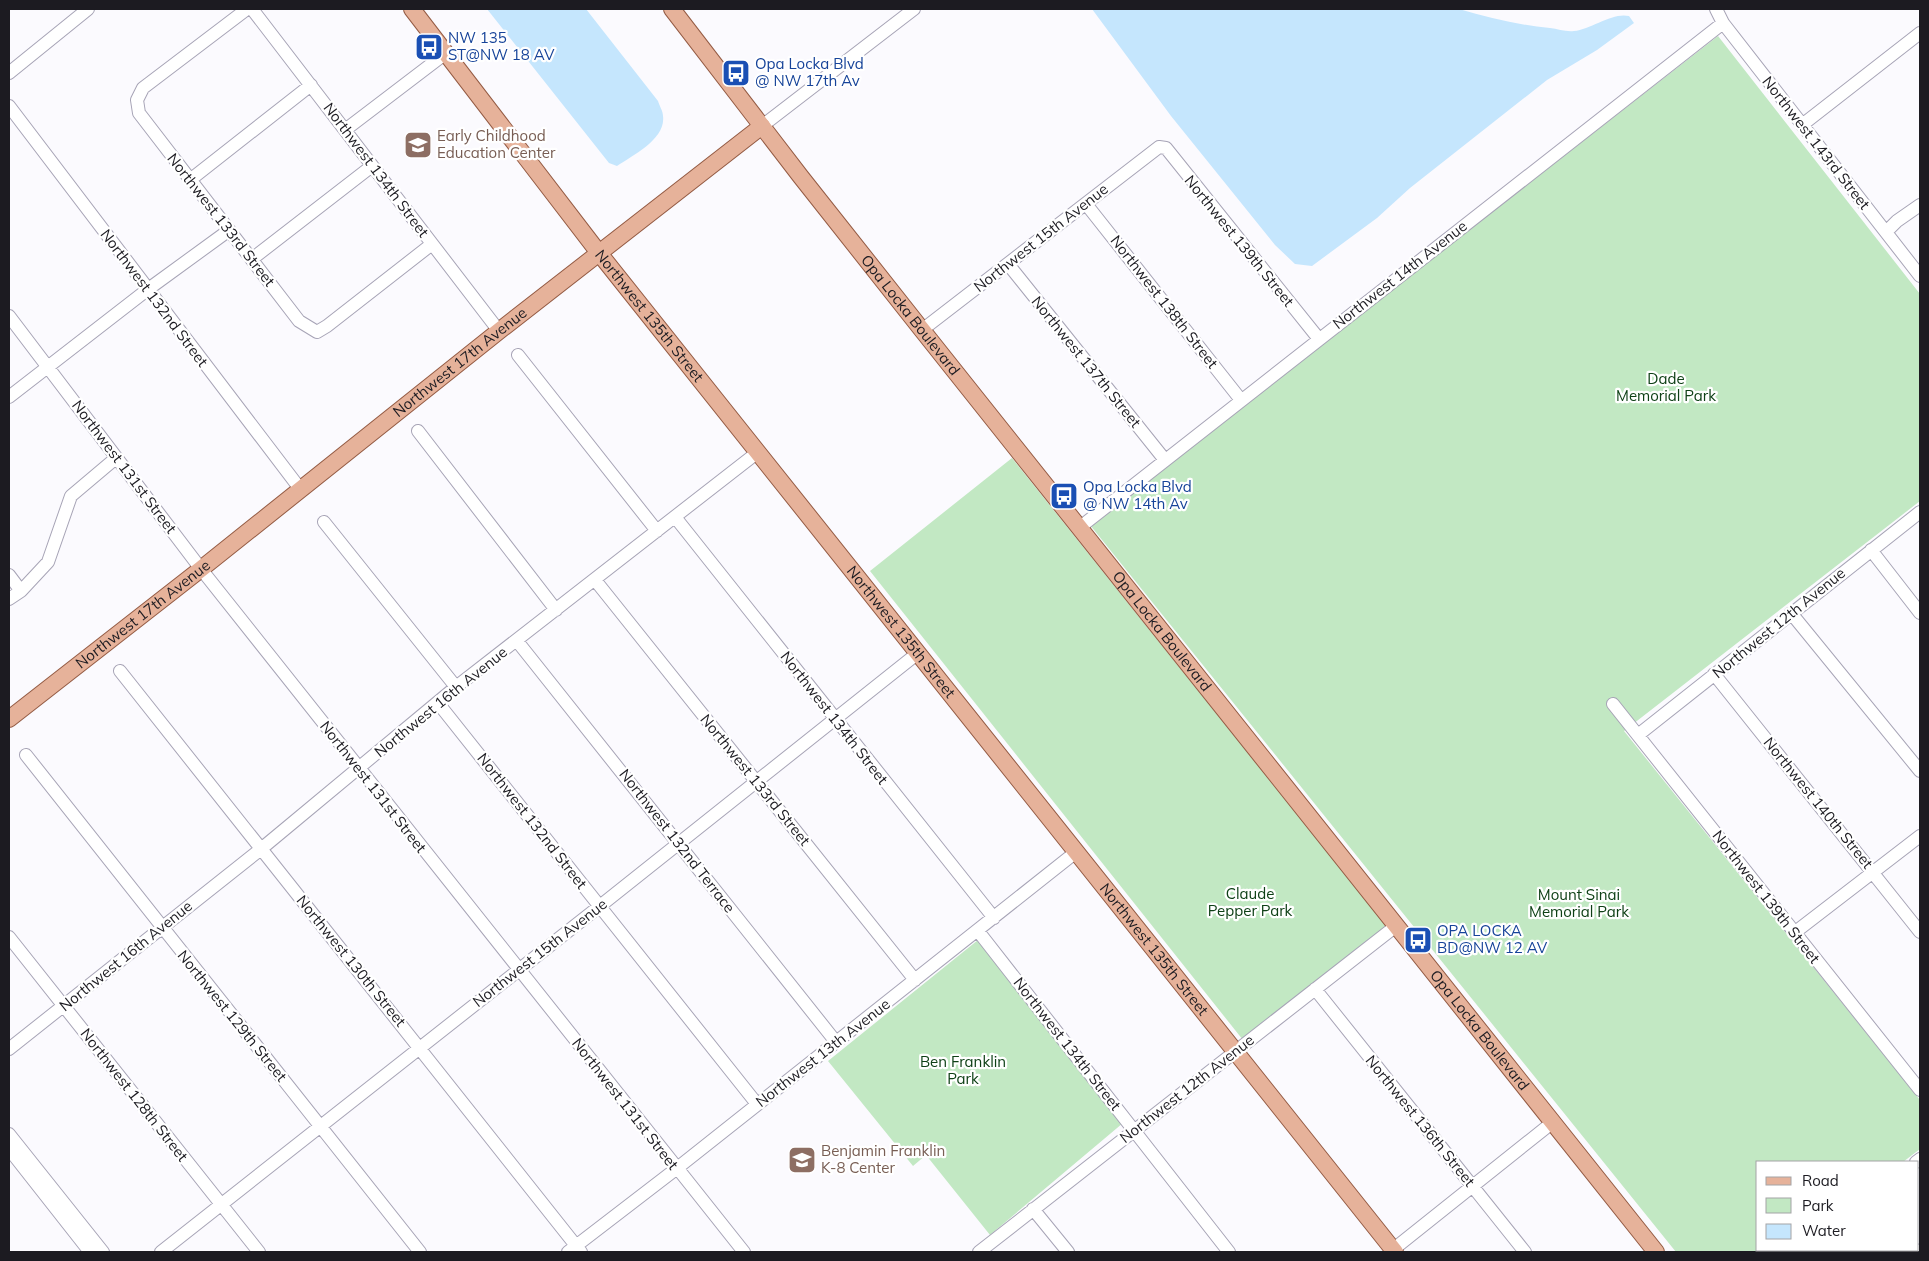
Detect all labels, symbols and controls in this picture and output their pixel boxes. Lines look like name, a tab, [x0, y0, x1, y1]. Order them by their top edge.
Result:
place label: NW 135 ST@NW 18 AV	[448, 28, 555, 64]
bus stop icon: NW 135 ST@NW 18 AV	[414, 32, 444, 62]
place label: Opa Locka Blvd @ NW 17th Av	[755, 54, 864, 90]
bus stop icon: Opa Locka Blvd @ NW 17th Av	[721, 58, 751, 88]
street label: Northwest 143rd Street	[1758, 72, 1874, 213]
street label: Northwest 134th Street	[320, 99, 433, 241]
place label: Early Childhood Education Center	[437, 126, 556, 162]
school or university icon: Early Childhood Education Center	[403, 130, 433, 160]
street label: Northwest 133rd Street	[163, 149, 279, 290]
street label: Northwest 139th Street	[1181, 171, 1298, 310]
street label: Northwest 15th Avenue	[970, 179, 1112, 296]
street label: Northwest 14th Avenue	[1329, 216, 1471, 333]
street label: Northwest 132nd Street	[96, 225, 212, 370]
street label: Northwest 138th Street	[1107, 231, 1222, 372]
street label: Northwest 135th Street	[591, 246, 708, 386]
street label: Opa Locka Boulevard	[857, 251, 964, 379]
street label: Northwest 137th Street	[1028, 292, 1145, 431]
street label: Northwest 17th Avenue	[389, 303, 530, 421]
park label: Dade Memorial Park	[1616, 369, 1716, 405]
street label: Northwest 131st Street	[68, 396, 181, 537]
place label: Opa Locka Blvd @ NW 14th Av	[1083, 477, 1192, 513]
bus stop icon: Opa Locka Blvd @ NW 14th Av	[1049, 481, 1079, 511]
street label: Northwest 17th Avenue	[72, 555, 214, 672]
street label: Northwest 135th Street	[843, 562, 960, 702]
street label: Northwest 12th Avenue	[1708, 563, 1849, 682]
street label: Opa Locka Boulevard	[1109, 567, 1216, 695]
street label: Northwest 16th Avenue	[370, 642, 511, 761]
street label: Northwest 134th Street	[777, 647, 892, 788]
street label: Northwest 133rd Street	[696, 710, 814, 849]
street label: Northwest 131st Street	[316, 717, 431, 856]
street label: Northwest 140th Street	[1760, 733, 1877, 872]
street label: Northwest 132nd Street	[473, 749, 591, 892]
street label: Northwest 132nd Terrace	[615, 765, 739, 916]
street label: Northwest 139th Street	[1709, 826, 1824, 967]
street label: Northwest 135th Street	[1096, 879, 1213, 1019]
park label: Claude Pepper Park	[1208, 884, 1293, 920]
park label: Mount Sinai Memorial Park	[1529, 885, 1629, 921]
street label: Northwest 130th Street	[293, 891, 410, 1030]
street label: Northwest 15th Avenue	[469, 894, 611, 1011]
street label: Northwest 16th Avenue	[55, 896, 196, 1015]
place label: OPA LOCKA BD@NW 12 AV	[1437, 921, 1548, 957]
bus stop icon: OPA LOCKA BD@NW 12 AV	[1403, 925, 1433, 955]
street label: Northwest 129th Street	[174, 946, 291, 1085]
street label: Opa Locka Boulevard	[1426, 966, 1534, 1094]
street label: Northwest 134th Street	[1010, 973, 1125, 1114]
street label: Northwest 13th Avenue	[752, 994, 894, 1111]
street label: Northwest 128th Street	[77, 1024, 192, 1165]
street label: Northwest 12th Avenue	[1116, 1030, 1258, 1147]
street label: Northwest 131st Street	[568, 1034, 683, 1173]
street label: Northwest 136th Street	[1362, 1051, 1479, 1190]
park label: Ben Franklin Park	[920, 1052, 1006, 1088]
place label: Benjamin Franklin K-8 Center	[821, 1141, 945, 1177]
school or university icon: Benjamin Franklin K-8 Center	[787, 1145, 817, 1175]
legend	[1756, 1161, 1919, 1251]
text: Road	[1802, 1171, 1839, 1190]
text: Park	[1802, 1196, 1834, 1215]
text: Water	[1802, 1221, 1846, 1240]

